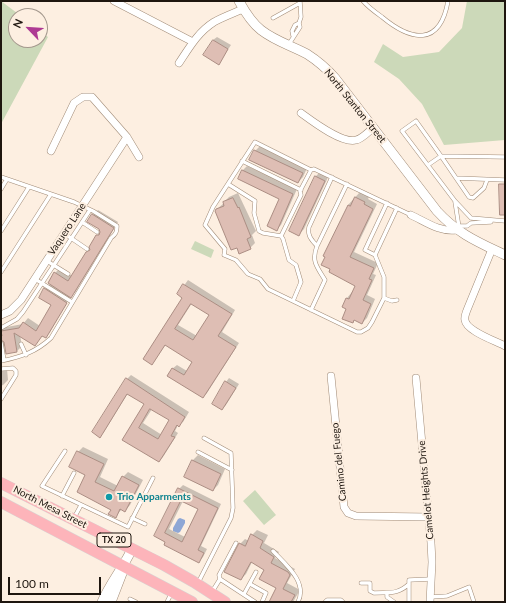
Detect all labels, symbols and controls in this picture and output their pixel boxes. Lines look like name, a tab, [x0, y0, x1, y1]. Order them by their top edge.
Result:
north arrow	[8, 8, 48, 48]
text: N	[10, 17, 25, 30]
street label: North Stanton Street	[322, 67, 388, 145]
street label: Vaquero Lane	[46, 201, 88, 257]
street label: Camino del Fuego	[329, 422, 349, 502]
street label: Camelot Heights Drive	[416, 440, 436, 540]
street label: North Mesa Street	[11, 483, 89, 531]
place label: Trio Apparments	[117, 491, 191, 503]
marker: Trio Apparments	[104, 492, 114, 502]
road number: TX 20	[97, 533, 131, 547]
scale bar	[10, 569, 103, 595]
text: 100 m	[15, 576, 49, 591]

